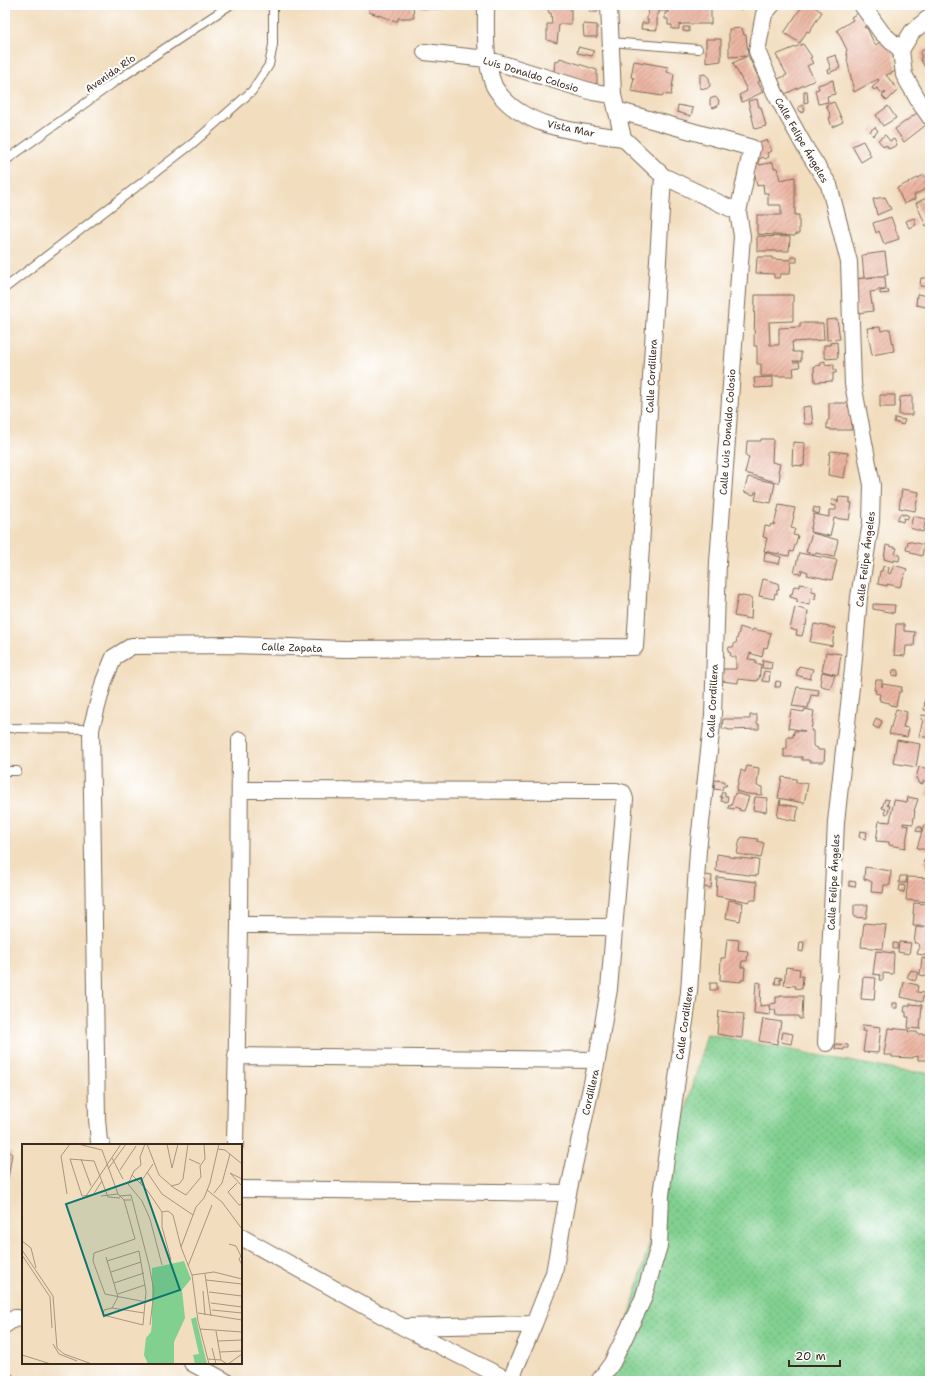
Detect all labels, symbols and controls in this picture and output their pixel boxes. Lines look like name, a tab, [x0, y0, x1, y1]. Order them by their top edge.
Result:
street label: Avenida Río	[83, 51, 138, 95]
street label: Luis Donaldo Colosio	[481, 54, 580, 95]
street label: Calle Felipe Ángeles	[772, 95, 831, 185]
street label: Vista Mar	[546, 117, 596, 140]
street label: Calle Cordillera	[643, 338, 660, 413]
street label: Calle Luis Donaldo Colosio	[717, 368, 738, 496]
street label: Calle Felipe Ángeles	[853, 510, 878, 608]
street label: Calle Zapata	[261, 640, 324, 655]
street label: Calle Cordillera	[704, 663, 721, 738]
street label: Calle Felipe Ángeles	[824, 833, 843, 931]
street label: Calle Cordillera	[673, 985, 696, 1061]
street label: Cordillera	[579, 1067, 602, 1116]
inset map	[22, 1144, 242, 1364]
scale bar	[789, 1342, 840, 1368]
text: 20 m	[795, 1348, 826, 1364]

